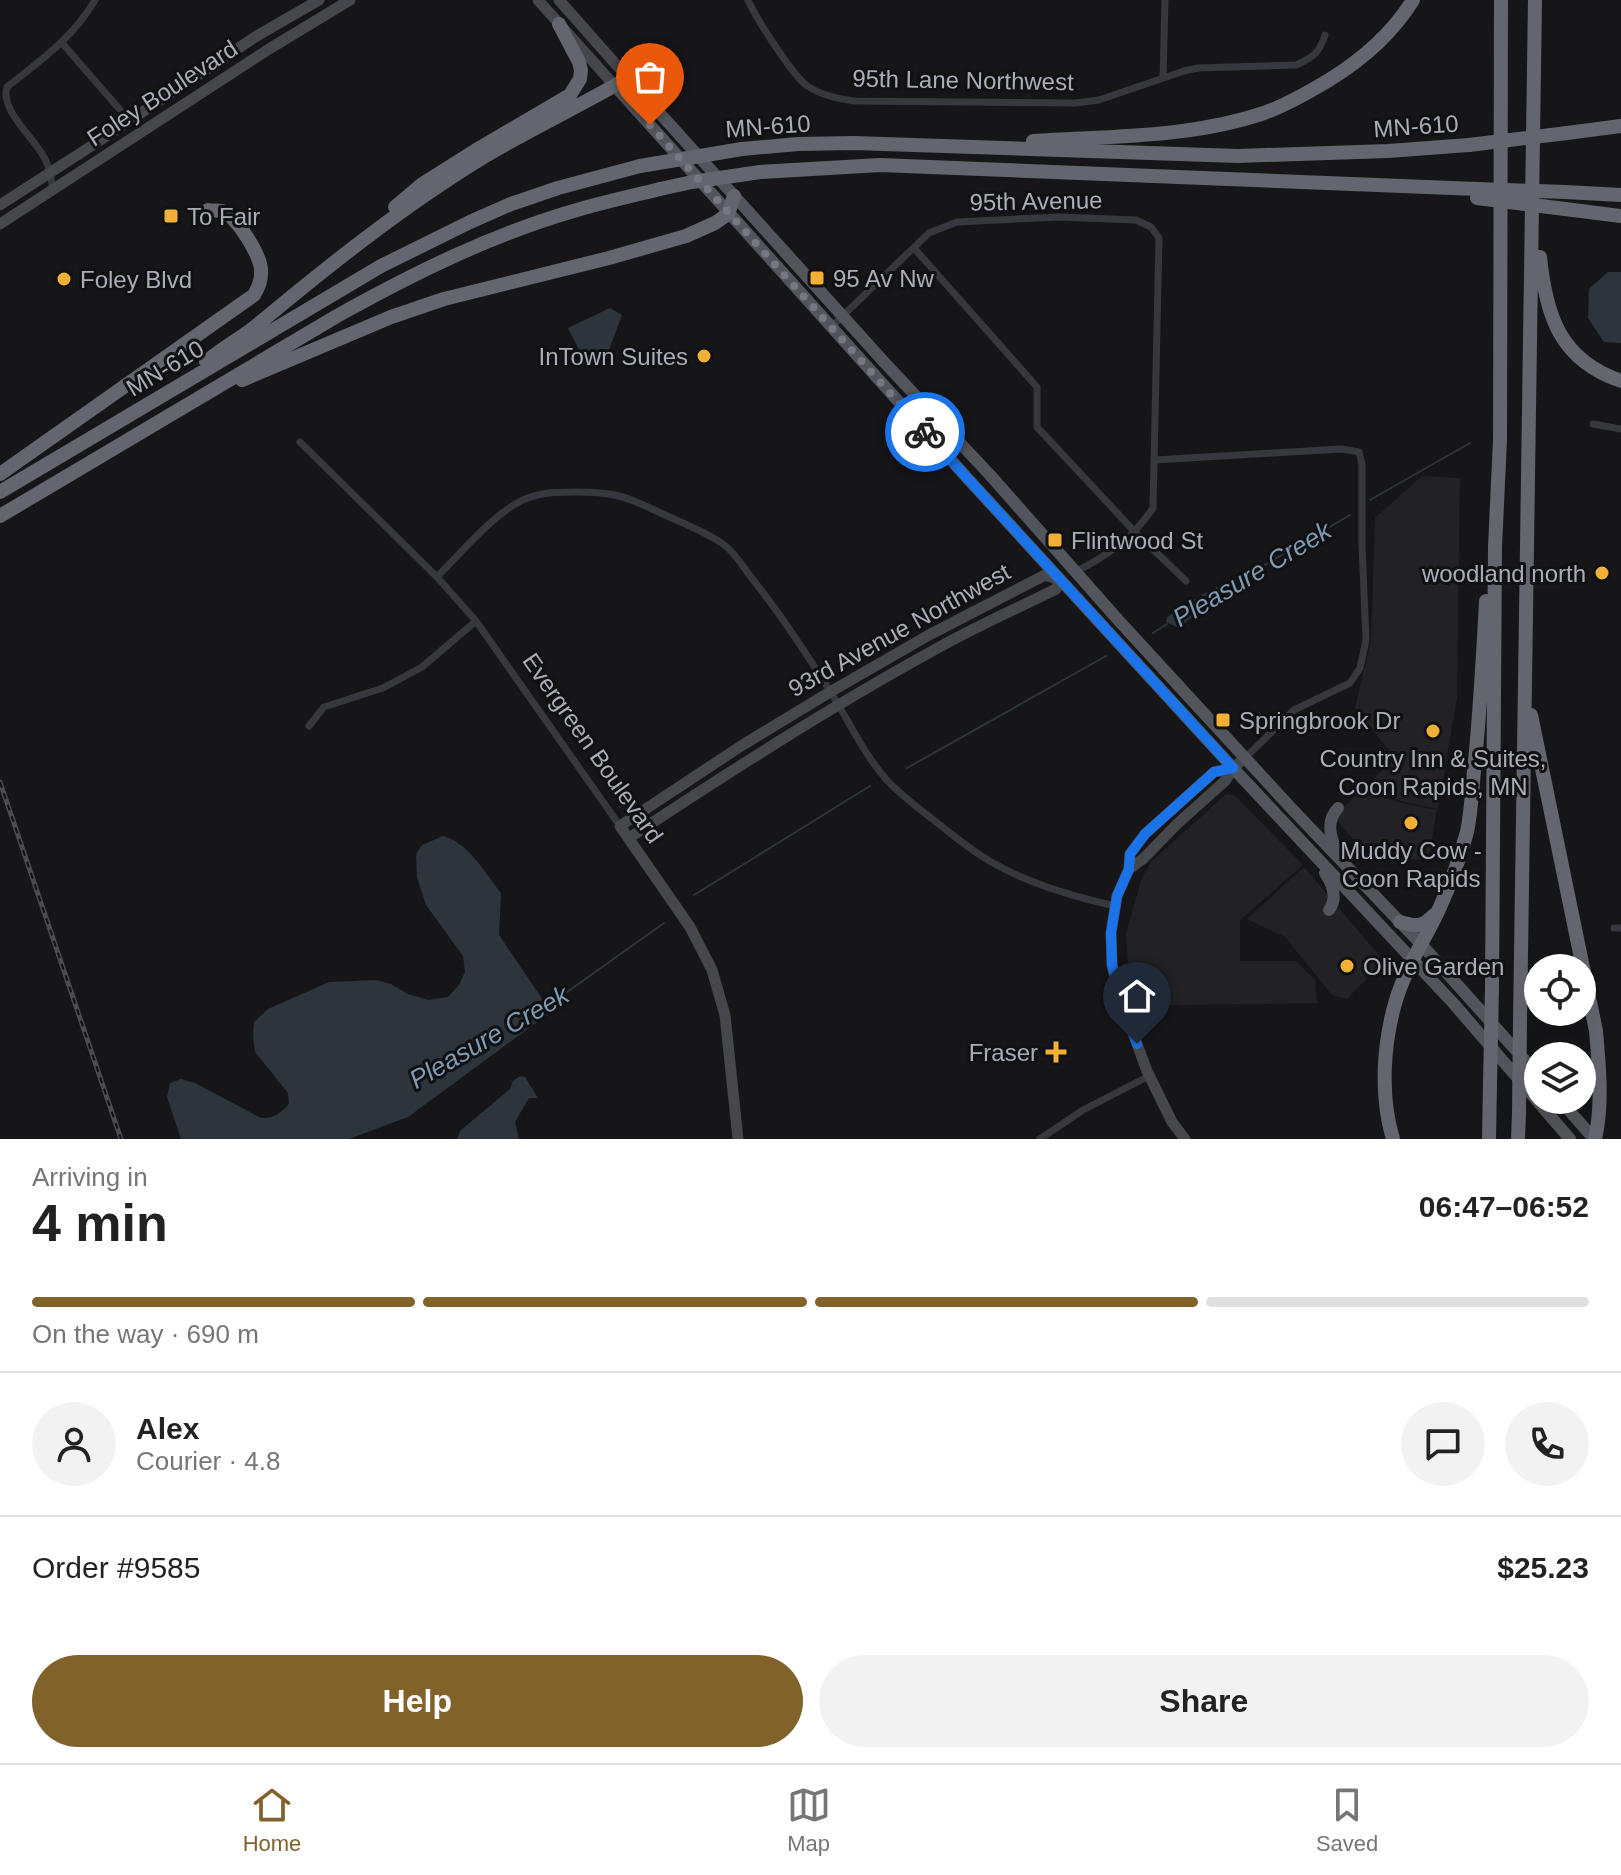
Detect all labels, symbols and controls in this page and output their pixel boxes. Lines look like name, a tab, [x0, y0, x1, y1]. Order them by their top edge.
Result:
street label: Foley Boulevard	[82, 34, 242, 152]
pin	[616, 43, 684, 125]
icon: bag	[628, 55, 672, 99]
street label: 95th Lane Northwest	[852, 65, 1074, 95]
street label: MN-610	[724, 110, 812, 142]
street label: MN-610	[1372, 110, 1460, 142]
street label: 95th Avenue	[969, 186, 1103, 216]
place label: To Fair	[187, 203, 260, 230]
marker: To Fair	[162, 207, 180, 225]
place label: 95 Av Nw	[833, 265, 935, 292]
place label: Foley Blvd	[80, 266, 192, 293]
marker: 95 Av Nw	[808, 269, 826, 287]
marker: Foley Blvd	[55, 270, 73, 288]
street label: MN-610	[121, 334, 209, 402]
place label: InTown Suites	[539, 343, 688, 370]
marker: InTown Suites	[695, 347, 713, 365]
courier	[885, 392, 965, 472]
icon: bike	[903, 410, 947, 454]
water label: Pleasure Creek	[1167, 514, 1338, 633]
place label: Flintwood St	[1071, 527, 1203, 554]
marker: Flintwood St	[1046, 531, 1064, 549]
street label: 93rd Avenue Northwest	[784, 558, 1015, 702]
place label: woodland north	[1421, 560, 1586, 587]
marker: woodland north	[1593, 564, 1611, 582]
street label: Evergreen Boulevard	[517, 648, 669, 848]
place label: Springbrook Dr	[1239, 707, 1400, 734]
marker: Springbrook Dr	[1214, 711, 1232, 729]
marker: Country Inn & Suites, Coon Rapids, MN	[1424, 722, 1442, 740]
place label: Country Inn & Suites, Coon Rapids, MN	[1320, 745, 1546, 800]
marker: Muddy Cow - Coon Rapids	[1402, 814, 1420, 832]
place label: Muddy Cow - Coon Rapids	[1340, 837, 1482, 892]
place label: Olive Garden	[1363, 953, 1504, 980]
map controls	[1524, 954, 1596, 1114]
button: locate	[1524, 954, 1596, 1026]
marker: Olive Garden	[1338, 957, 1356, 975]
pin	[1103, 962, 1171, 1044]
icon: home	[1115, 974, 1159, 1018]
water label: Pleasure Creek	[404, 978, 576, 1095]
place label: Fraser	[969, 1039, 1038, 1066]
marker: Fraser	[1045, 1041, 1067, 1063]
button: layers	[1524, 1042, 1596, 1114]
text: Arriving in	[32, 1162, 148, 1192]
text: 06:47–06:52	[1419, 1190, 1589, 1223]
text: 4 min	[32, 1194, 168, 1252]
text: On the way · 690 m	[32, 1319, 259, 1349]
button: person	[32, 1402, 116, 1486]
button: chat	[1401, 1402, 1485, 1486]
button: phone	[1505, 1402, 1589, 1486]
text: Alex	[136, 1412, 199, 1445]
text: Courier · 4.8	[136, 1446, 281, 1476]
text: Order #9585	[32, 1551, 200, 1584]
text: $25.23	[1497, 1551, 1589, 1584]
button: Help	[32, 1655, 803, 1747]
button: Share	[819, 1655, 1589, 1747]
tab: Home	[243, 1783, 301, 1857]
tab: Map	[787, 1783, 831, 1857]
tab: Saved	[1316, 1783, 1378, 1857]

